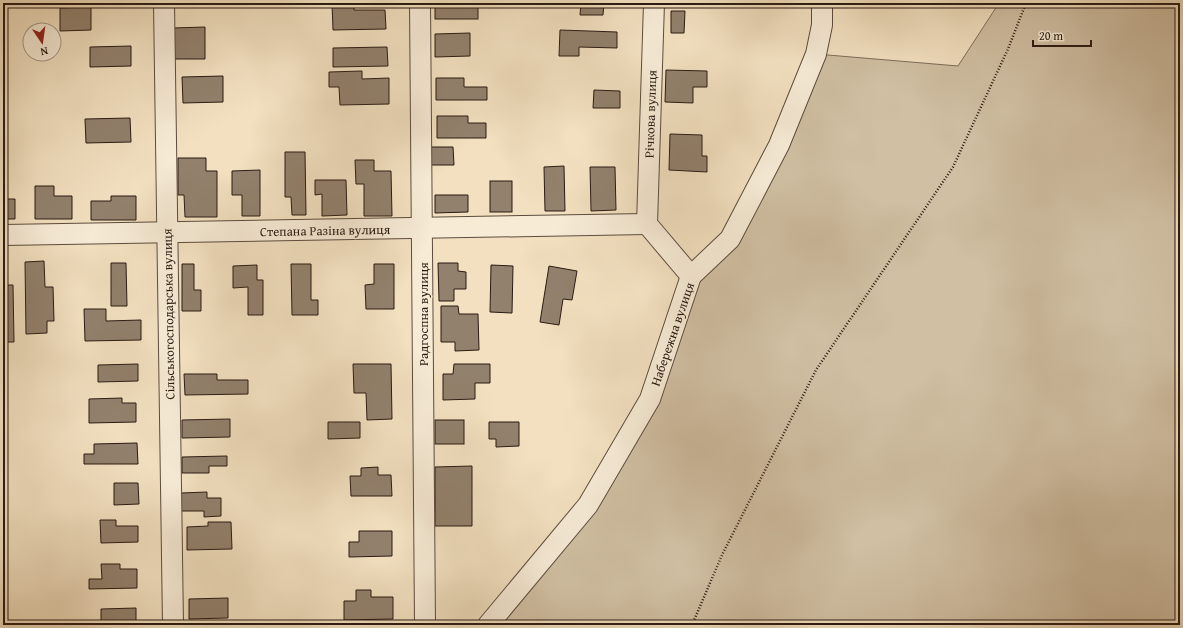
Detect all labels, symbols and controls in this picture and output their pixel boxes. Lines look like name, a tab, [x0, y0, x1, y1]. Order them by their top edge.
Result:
north arrow	[22, 22, 62, 62]
scale bar	[1033, 22, 1091, 48]
text: 20 m	[1039, 27, 1063, 44]
text: N	[38, 43, 50, 61]
street label: Річкова вулиця	[639, 69, 662, 158]
street label: Степана Разіна вулиця	[260, 220, 391, 241]
street label: Сільськогосподарська вулиця	[158, 228, 179, 400]
street label: Радгоспна вулиця	[414, 262, 433, 366]
street label: Набережна вулиця	[646, 279, 699, 389]

